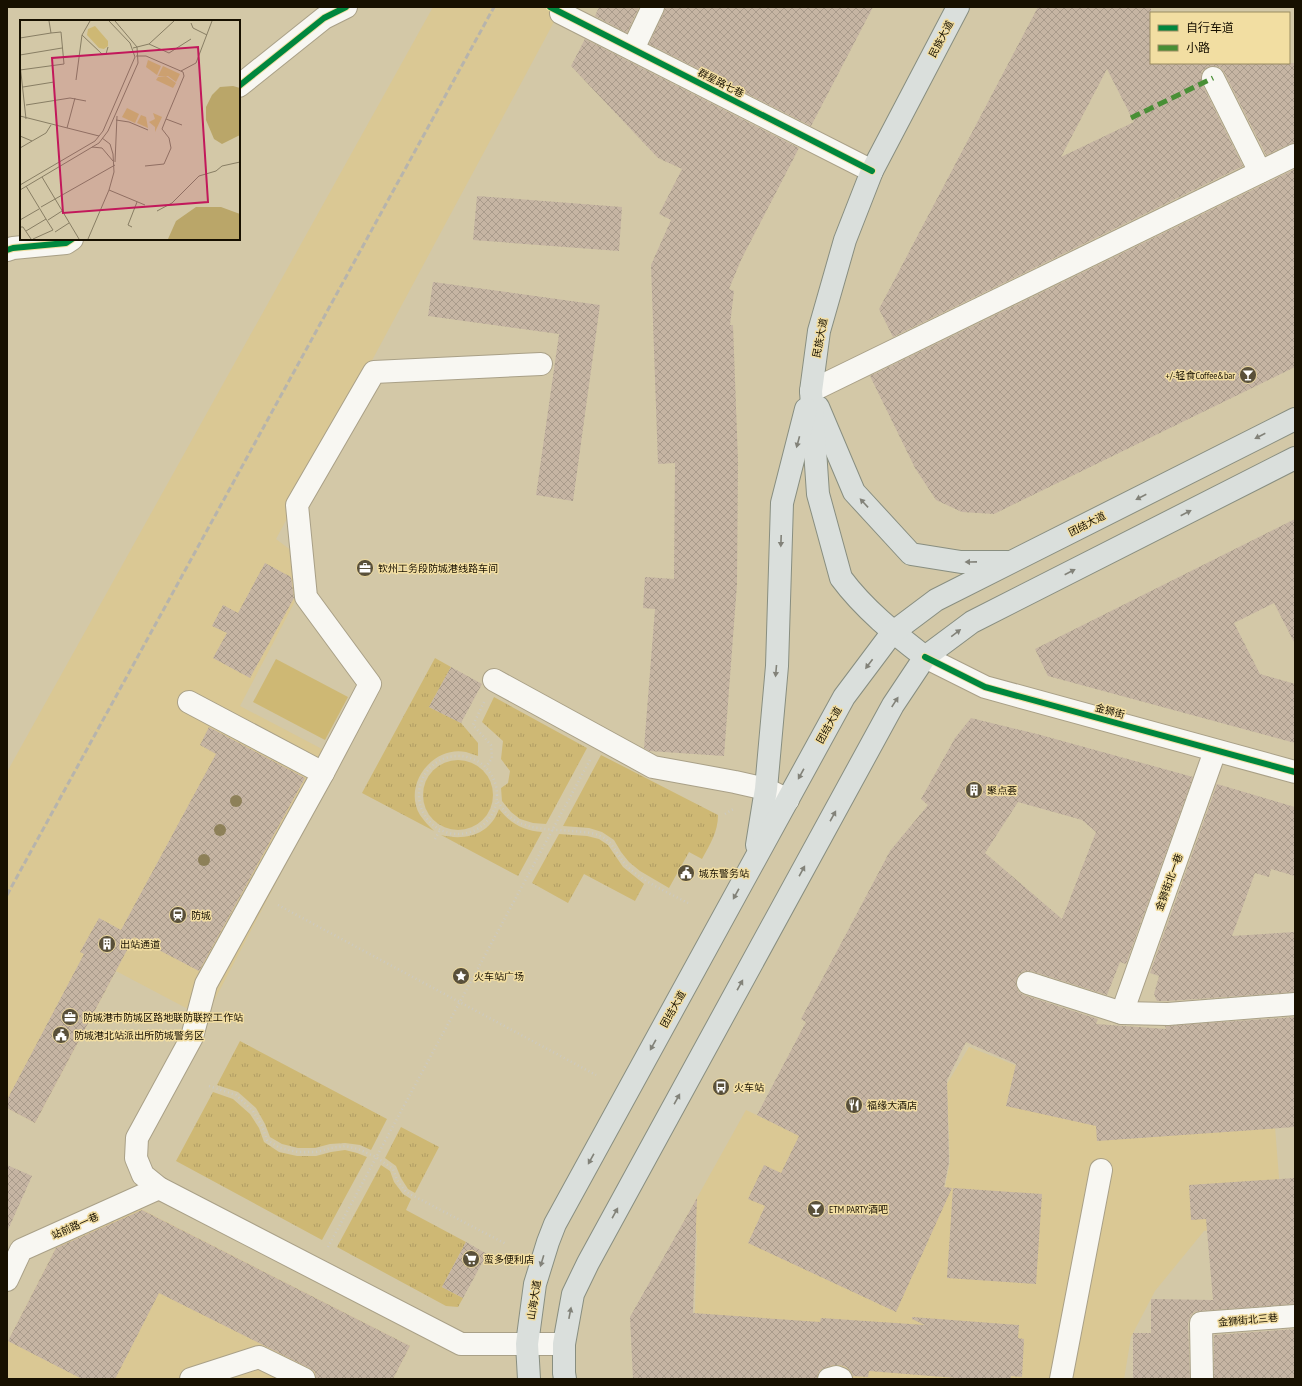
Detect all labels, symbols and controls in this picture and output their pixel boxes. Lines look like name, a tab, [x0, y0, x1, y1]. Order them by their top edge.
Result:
legend	[1150, 12, 1290, 64]
street label: 民族大道	[926, 18, 956, 60]
inset map	[20, 20, 240, 240]
text: 自行车道	[1186, 20, 1234, 35]
text: 小路	[1186, 40, 1210, 55]
street label: 群星路七巷	[696, 66, 746, 100]
street label: 民族大道	[810, 317, 830, 359]
bar icon: +/-轻食Coffee&bar	[1238, 365, 1258, 385]
place label: +/-轻食Coffee&bar	[1166, 369, 1235, 382]
one-way arrow	[1254, 433, 1266, 439]
one-way arrow	[795, 436, 801, 448]
one-way arrow	[1135, 493, 1146, 500]
one-way arrow	[860, 498, 869, 508]
street label: 团结大道	[1066, 509, 1108, 539]
one-way arrow	[1181, 510, 1192, 516]
one-way arrow	[778, 535, 784, 548]
office icon: 钦州工务段防城港线路车间	[355, 558, 375, 578]
one-way arrow	[964, 559, 977, 565]
place label: 钦州工务段防城港线路车间	[378, 562, 498, 575]
one-way arrow	[1065, 569, 1076, 575]
one-way arrow	[951, 629, 962, 638]
one-way arrow	[865, 658, 873, 669]
one-way arrow	[773, 665, 780, 677]
one-way arrow	[892, 696, 899, 708]
street label: 金狮街	[1094, 701, 1126, 721]
street label: 团结大道	[814, 704, 844, 746]
one-way arrow	[798, 769, 805, 780]
building icon: 聚点荟	[964, 780, 984, 800]
place label: 聚点荟	[987, 784, 1017, 797]
one-way arrow	[829, 810, 836, 822]
street label: 金狮街北一巷	[1153, 852, 1185, 912]
public building icon: 城东警务站	[676, 863, 696, 883]
one-way arrow	[799, 865, 806, 876]
place label: 城东警务站	[699, 867, 749, 880]
one-way arrow	[732, 888, 739, 900]
station icon: 防城	[168, 905, 188, 925]
place label: 防城	[191, 909, 211, 922]
building icon: 出站通道	[97, 934, 117, 954]
place label: 出站通道	[120, 938, 160, 951]
place icon: 火车站广场	[451, 966, 471, 986]
place label: 火车站广场	[474, 970, 524, 983]
one-way arrow	[737, 979, 743, 990]
street label: 团结大道	[658, 988, 688, 1030]
office icon: 防城港市防城区路地联防联控工作站	[60, 1007, 80, 1027]
place label: 防城港市防城区路地联防联控工作站	[83, 1011, 243, 1024]
public building icon: 防城港北站派出所防城警务区	[51, 1025, 71, 1045]
place label: 防城港北站派出所防城警务区	[74, 1029, 204, 1042]
one-way arrow	[650, 1039, 657, 1051]
bus stop icon: 火车站	[711, 1077, 731, 1097]
place label: 火车站	[734, 1081, 764, 1094]
one-way arrow	[674, 1093, 681, 1104]
restaurant icon: 福缘大酒店	[844, 1095, 864, 1115]
place label: 福缘大酒店	[867, 1099, 917, 1112]
one-way arrow	[587, 1153, 594, 1165]
bar icon: ETM PARTY酒吧	[806, 1199, 826, 1219]
place label: ETM PARTY酒吧	[829, 1203, 888, 1216]
one-way arrow	[611, 1207, 618, 1218]
street label: 站前路一巷	[50, 1210, 100, 1242]
supermarket icon: 蛮多便利店	[461, 1249, 481, 1269]
place label: 蛮多便利店	[484, 1253, 534, 1266]
one-way arrow	[539, 1255, 545, 1267]
street label: 山海大道	[524, 1279, 544, 1321]
one-way arrow	[567, 1307, 573, 1319]
street label: 金狮街北三巷	[1218, 1311, 1278, 1329]

